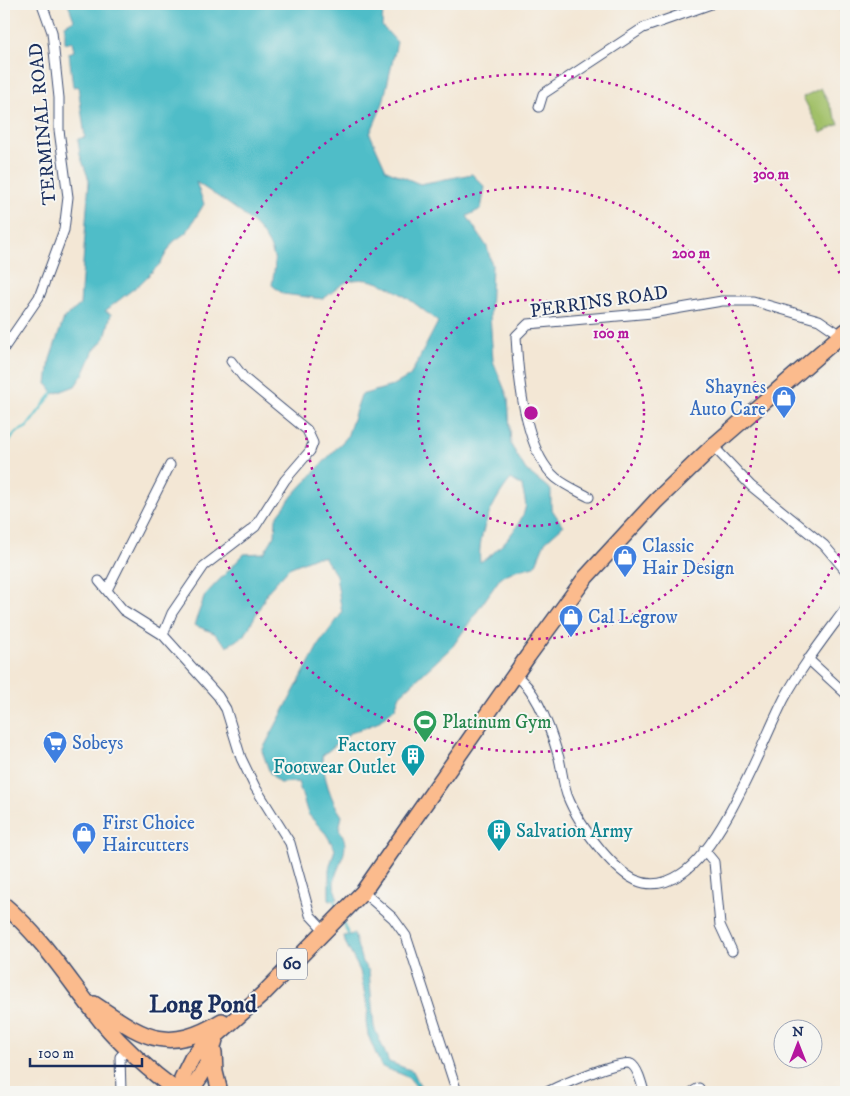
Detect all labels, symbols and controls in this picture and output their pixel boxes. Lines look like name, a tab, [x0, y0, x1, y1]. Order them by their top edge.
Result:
street label: TERMINAL ROAD	[24, 42, 62, 206]
text: 300 m	[753, 165, 790, 184]
text: 200 m	[672, 244, 711, 263]
street label: PERRINS ROAD	[529, 281, 669, 323]
text: 100 m	[593, 324, 630, 343]
place label: Shaynes Auto Care	[690, 376, 766, 421]
shop icon: Shaynes Auto Care	[771, 385, 797, 419]
centre of rings	[522, 404, 540, 422]
place label: Classic Hair Design	[642, 535, 735, 580]
shop icon: Classic Hair Design	[612, 544, 638, 578]
shop icon: Cal Legrow	[558, 604, 584, 638]
place label: Cal Legrow	[588, 606, 678, 629]
sports icon: Platinum Gym	[412, 709, 438, 743]
place label: Platinum Gym	[442, 711, 552, 734]
supermarket icon: Sobeys	[42, 730, 68, 764]
place label: Sobeys	[72, 732, 123, 755]
place label: Factory Footwear Outlet	[273, 734, 397, 779]
building icon: Factory Footwear Outlet	[400, 743, 426, 777]
place label: First Choice Haircutters	[102, 812, 195, 857]
building icon: Salvation Army	[486, 818, 512, 852]
place label: Salvation Army	[516, 820, 634, 843]
shop icon: First Choice Haircutters	[71, 821, 97, 855]
road number: 60	[277, 949, 307, 980]
district label: Long Pond	[149, 990, 258, 1020]
north arrow	[772, 1018, 822, 1068]
text: N	[792, 1023, 804, 1041]
scale bar	[30, 1036, 142, 1068]
text: 100 m	[38, 1044, 74, 1063]

